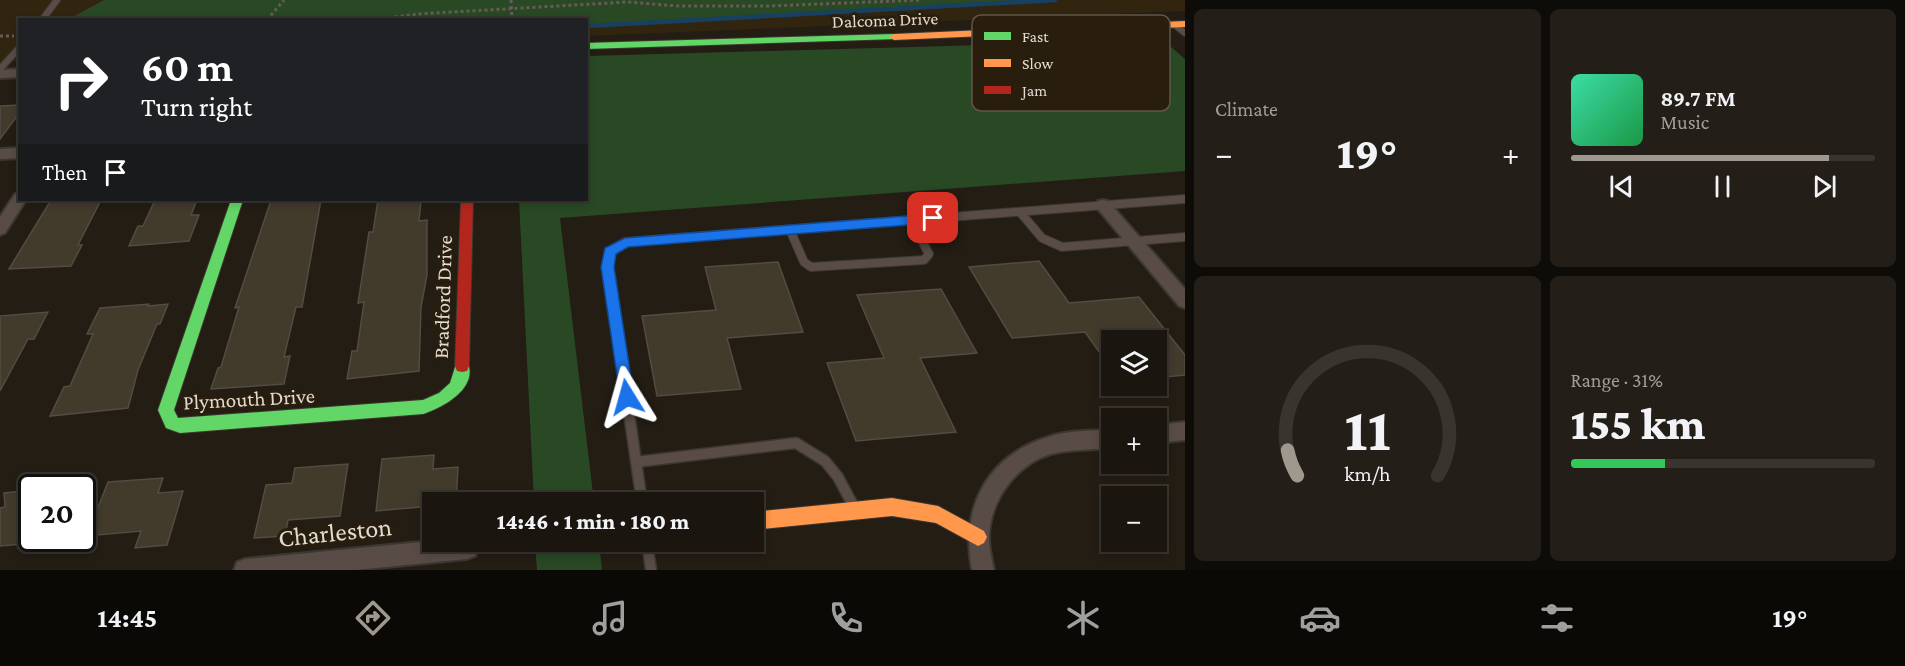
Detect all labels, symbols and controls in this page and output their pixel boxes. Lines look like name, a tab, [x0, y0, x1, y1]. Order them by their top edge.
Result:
street label: Dalcoma Drive	[831, 8, 939, 32]
legend	[972, 15, 1170, 111]
text: Fast	[1022, 28, 1049, 45]
icon: right	[42, 42, 120, 120]
text: 60 m	[141, 43, 233, 90]
text: Slow	[1022, 55, 1054, 72]
text: Jam	[1020, 82, 1047, 100]
text: 89.7 FM	[1661, 86, 1736, 111]
text: Turn right	[141, 92, 252, 122]
text: Climate	[1215, 98, 1278, 120]
text: Music	[1661, 111, 1709, 133]
text: 19°	[1337, 128, 1398, 178]
text: −	[1215, 135, 1232, 172]
text: +	[1502, 135, 1519, 172]
icon: arrive	[99, 156, 132, 189]
text: Then	[42, 160, 87, 185]
icon: previous	[1605, 170, 1638, 203]
icon: pause	[1706, 170, 1739, 203]
icon: next	[1808, 170, 1841, 203]
pin	[907, 192, 958, 243]
icon: arrive	[916, 201, 949, 234]
street label: Bradford Drive	[429, 235, 457, 359]
map controls	[1101, 330, 1167, 552]
button: layers	[1101, 330, 1167, 396]
position arrow	[595, 365, 659, 429]
text: Range · 31%	[1571, 369, 1663, 391]
street label: Plymouth Drive	[182, 384, 316, 414]
text: 11	[1344, 394, 1391, 463]
text: 155 km	[1571, 399, 1705, 449]
button: +	[1101, 408, 1167, 474]
text: km/h	[1344, 462, 1391, 486]
speed limit sign: 20	[18, 474, 96, 552]
button: −	[1101, 486, 1167, 552]
text: 14:46 · 1 min · 180 m	[497, 509, 689, 534]
street label: Charleston	[277, 512, 393, 553]
icon: directions	[352, 597, 394, 639]
icon: music	[589, 597, 631, 639]
icon: phone	[825, 597, 867, 639]
icon: climate	[1062, 597, 1104, 639]
icon: car	[1299, 597, 1341, 639]
icon: filters	[1536, 597, 1578, 639]
text: 14:45	[97, 603, 157, 633]
text: 19°	[1772, 603, 1808, 633]

